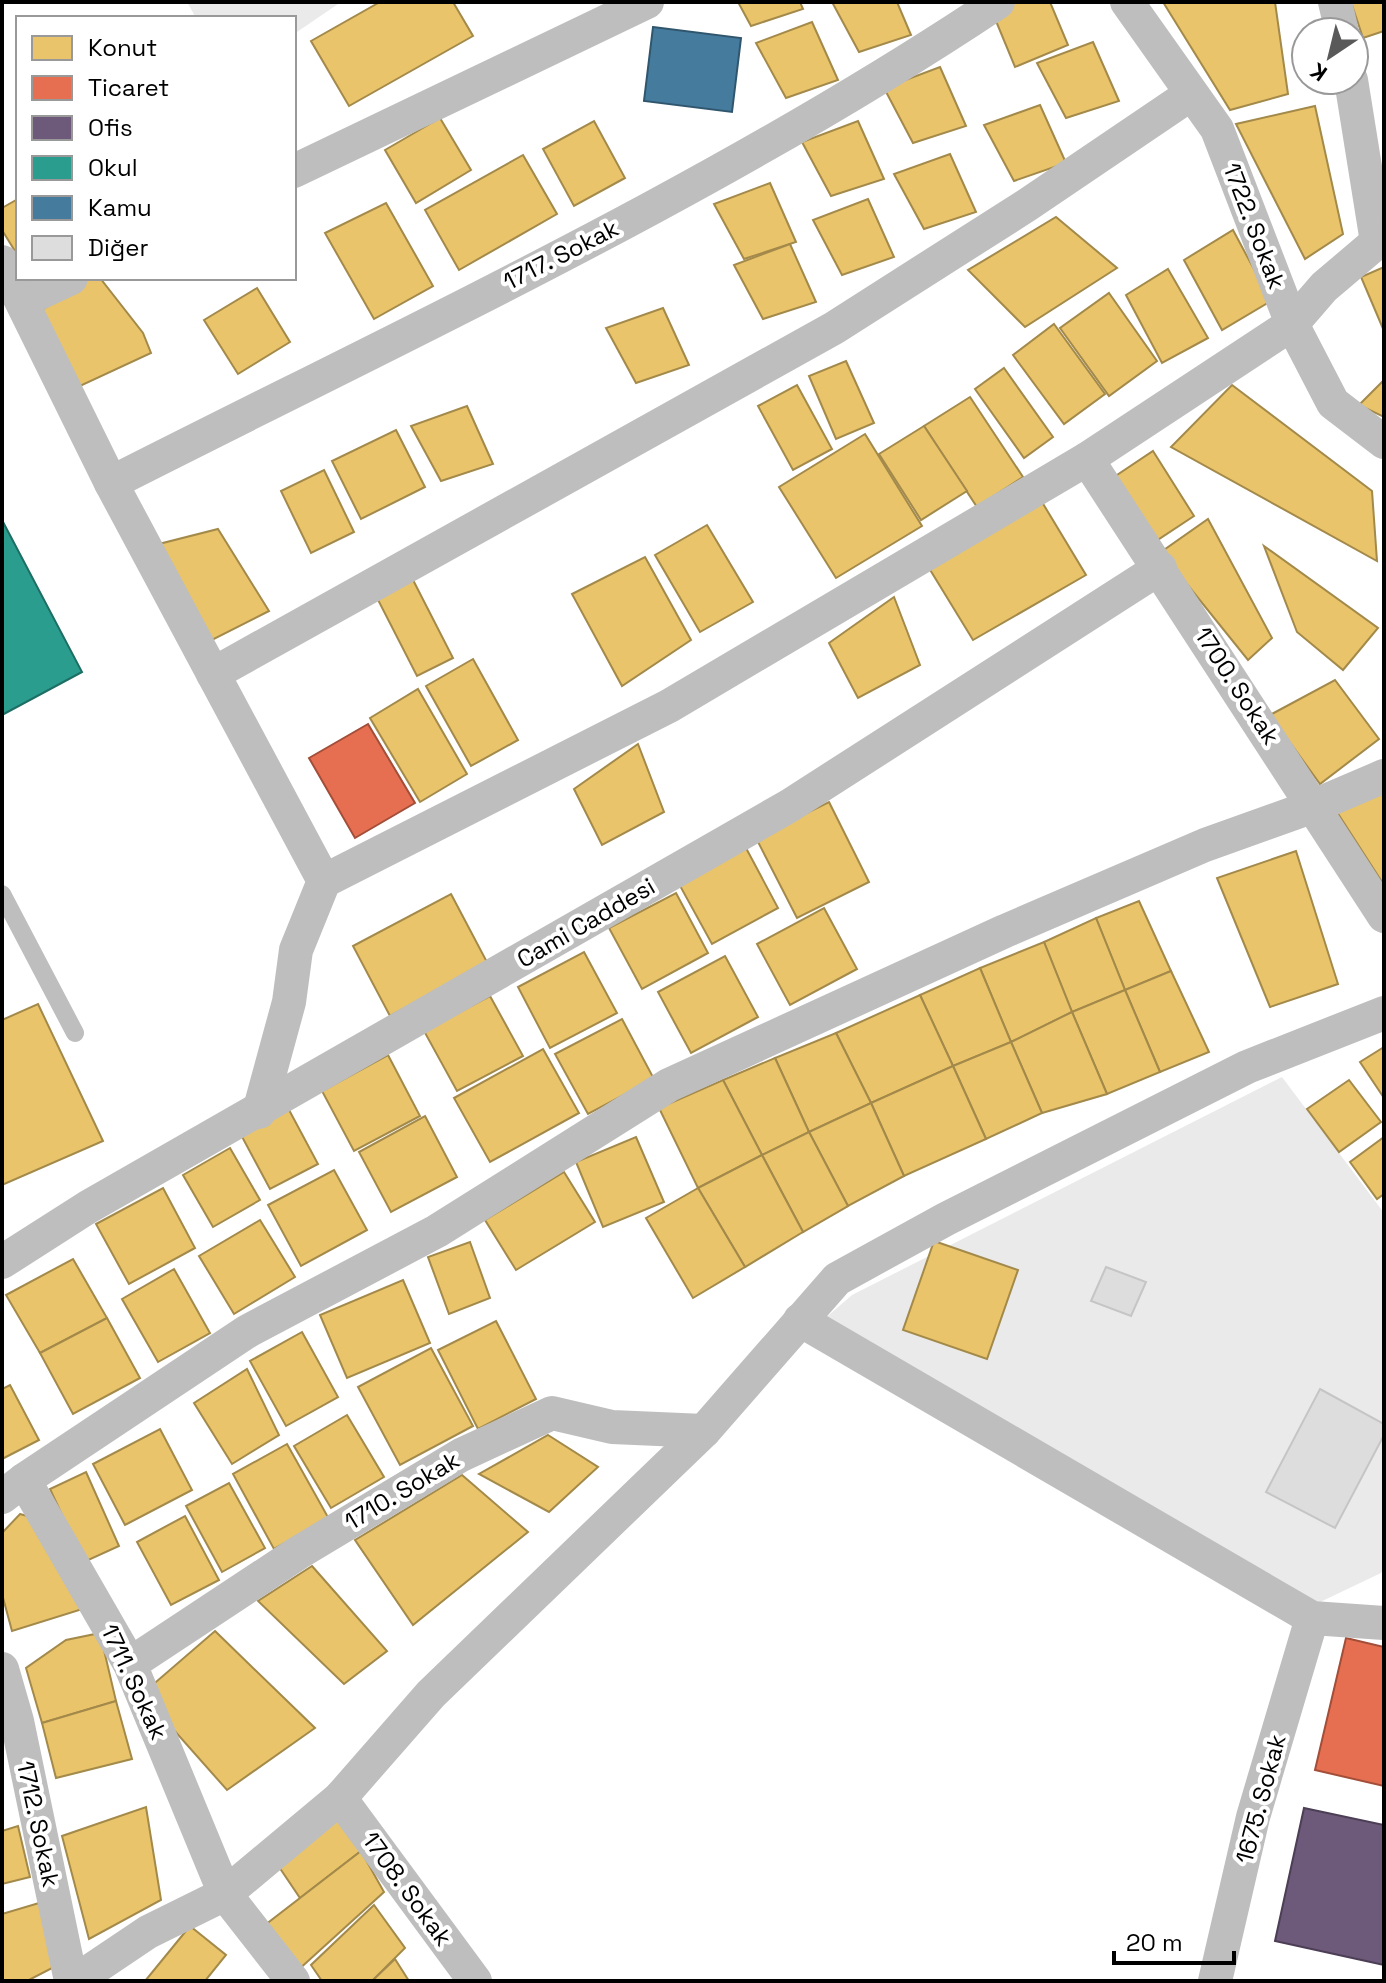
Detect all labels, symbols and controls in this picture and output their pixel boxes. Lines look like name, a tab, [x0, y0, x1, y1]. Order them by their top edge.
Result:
legend	[16, 16, 296, 280]
north arrow	[1290, 16, 1370, 96]
text: Konut	[88, 32, 157, 63]
text: K	[1305, 57, 1332, 88]
text: Ticaret	[88, 72, 169, 103]
text: Ofis	[88, 112, 133, 143]
text: Okul	[88, 152, 138, 183]
street label: 1722. Sokak	[1216, 158, 1293, 293]
text: Kamu	[88, 192, 152, 223]
street label: 1717. Sokak	[498, 212, 624, 297]
text: Diğer	[88, 232, 148, 263]
street label: 1700. Sokak	[1188, 621, 1287, 750]
street label: Cami Caddesi	[511, 871, 660, 975]
street label: 1710. Sokak	[339, 1444, 465, 1537]
street label: 1711. Sokak	[94, 1619, 175, 1744]
street label: 1675. Sokak	[1228, 1731, 1293, 1867]
street label: 1712. Sokak	[10, 1758, 67, 1890]
street label: 1708. Sokak	[355, 1825, 459, 1952]
scale bar	[1114, 1915, 1234, 1965]
text: 20 m	[1126, 1927, 1183, 1958]

